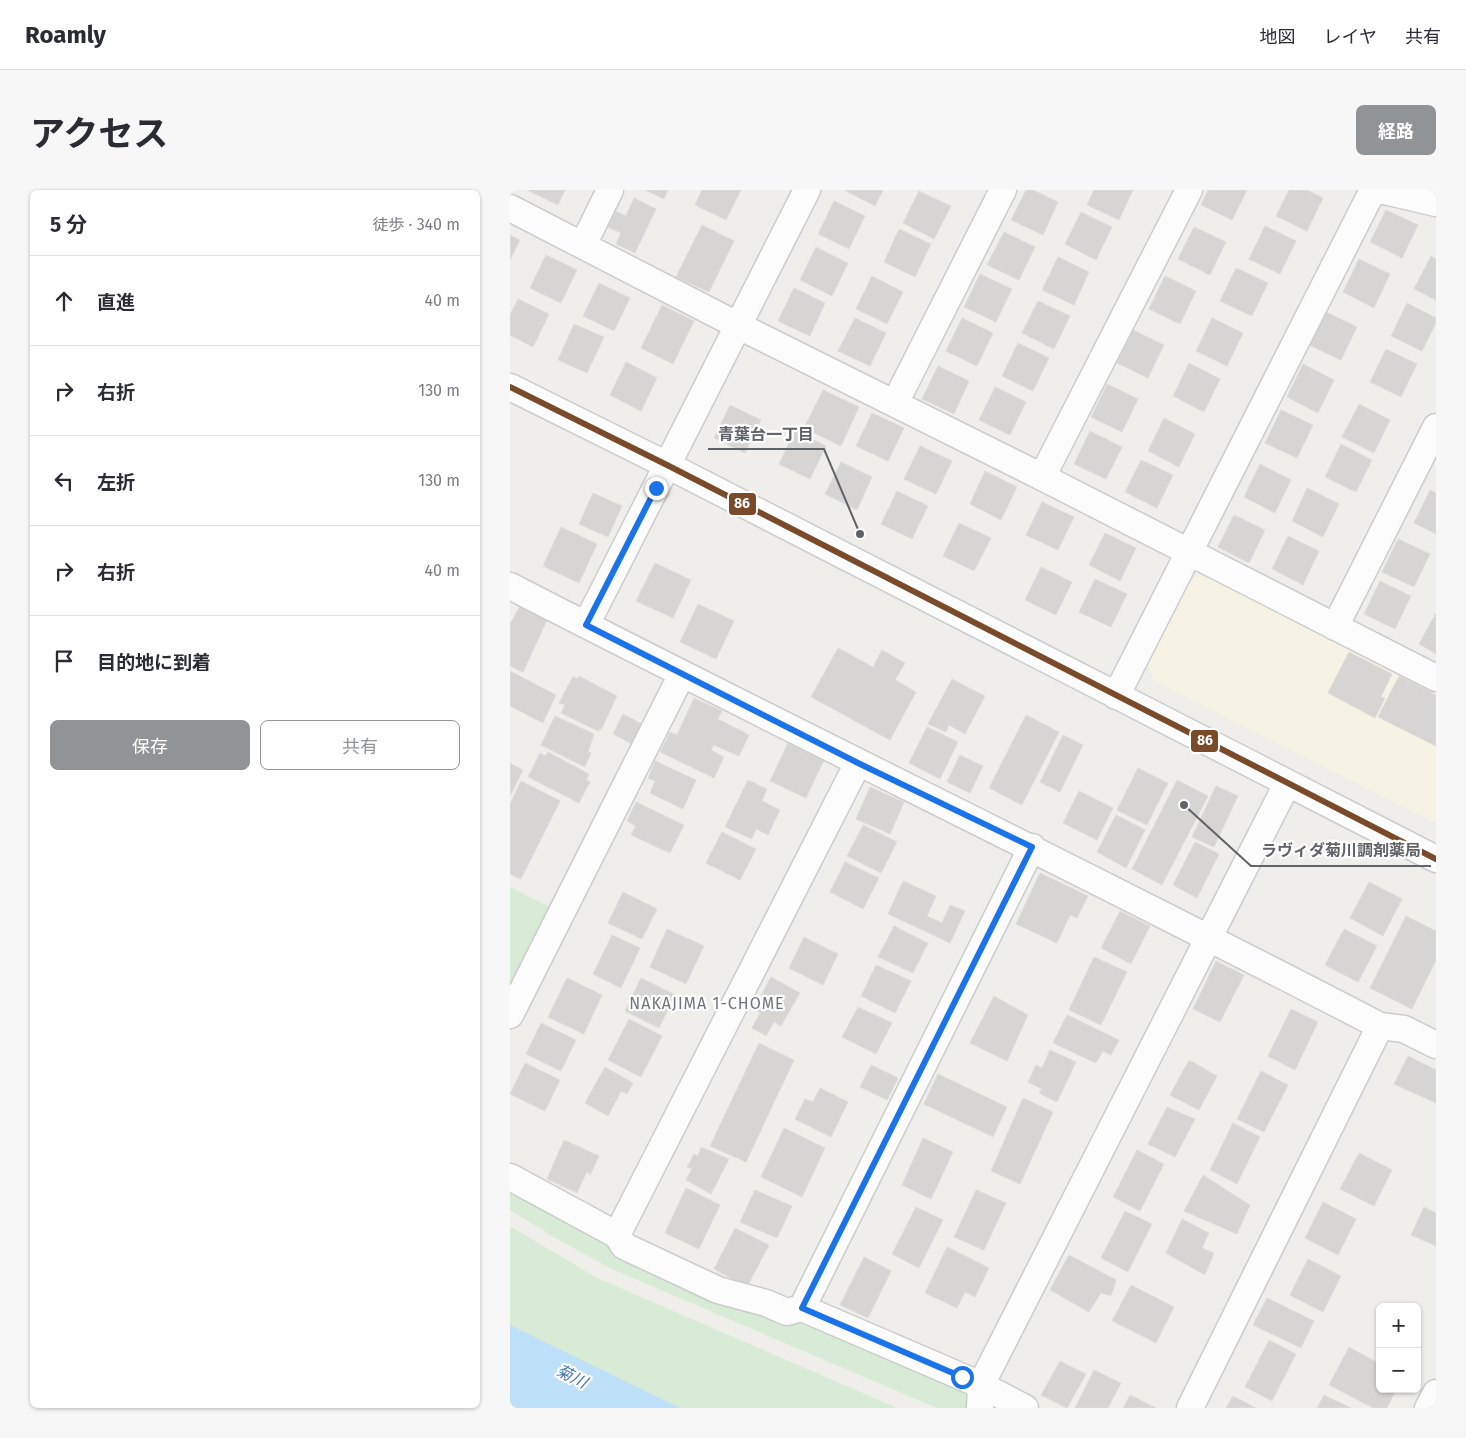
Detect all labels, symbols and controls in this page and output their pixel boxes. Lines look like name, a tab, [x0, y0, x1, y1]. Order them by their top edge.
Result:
text: Roamly	[25, 21, 106, 49]
text: 地図	[1260, 26, 1296, 48]
text: レイヤ	[1324, 26, 1377, 48]
text: 共有	[1405, 26, 1441, 48]
button: 経路	[1356, 105, 1436, 155]
text: アクセス	[30, 113, 168, 155]
text: 5 分	[50, 212, 87, 238]
text: 徒歩 · 340 m	[372, 215, 460, 234]
icon: ahead	[50, 287, 78, 315]
text: 直進	[97, 291, 135, 314]
text: 40 m	[425, 291, 460, 310]
icon: right	[50, 377, 78, 405]
text: 右折	[97, 381, 135, 404]
text: 130 m	[418, 381, 460, 400]
callout: 青葉台一丁目	[708, 418, 824, 449]
text: 青葉台一丁目	[718, 425, 814, 444]
icon: left	[50, 467, 78, 495]
text: 左折	[97, 471, 135, 494]
text: 130 m	[418, 471, 460, 490]
route end	[645, 477, 668, 500]
line badge: 86	[728, 492, 757, 516]
text: 86	[734, 495, 750, 512]
icon: right	[50, 557, 78, 585]
text: 右折	[97, 561, 135, 584]
text: 40 m	[425, 561, 460, 580]
icon: arrive	[50, 647, 78, 675]
text: 目的地に到着	[97, 651, 211, 674]
button: 保存	[50, 720, 250, 770]
button: 共有	[260, 720, 460, 770]
line badge: 86	[1190, 729, 1219, 753]
text: 86	[1197, 732, 1213, 749]
callout: ラヴィダ菊川調剤薬局	[1251, 835, 1431, 866]
text: ラヴィダ菊川調剤薬局	[1261, 841, 1421, 860]
district label: NAKAJIMA 1-CHOME	[629, 994, 785, 1013]
map controls	[1376, 1303, 1421, 1393]
button: +	[1376, 1303, 1421, 1348]
button: −	[1376, 1348, 1421, 1393]
water label: 菊川	[553, 1361, 592, 1393]
route start	[951, 1366, 974, 1389]

